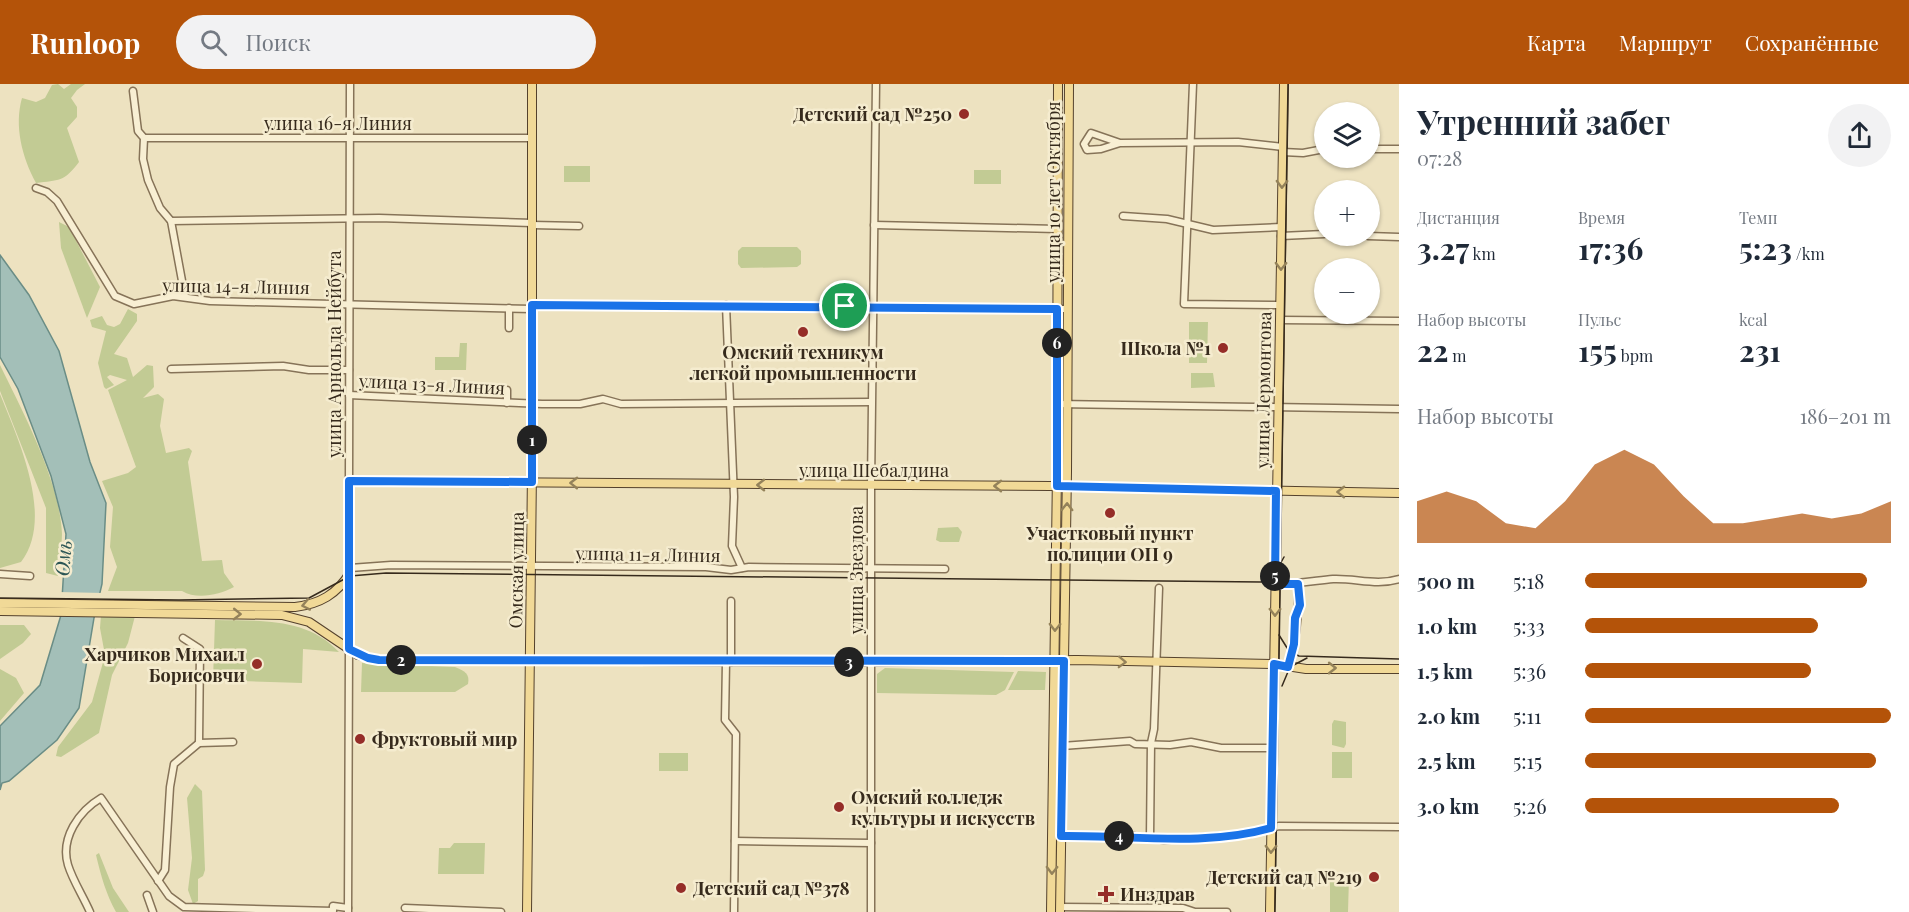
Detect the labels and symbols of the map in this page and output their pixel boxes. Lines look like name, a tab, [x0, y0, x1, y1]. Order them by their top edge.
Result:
street label: улица 10 лет Октября	[1041, 101, 1065, 284]
place label: Детский сад №250	[793, 102, 952, 126]
marker: Детский сад №250	[957, 107, 971, 121]
street label: улица 16-я Линия	[263, 111, 412, 135]
one-way arrow	[1276, 180, 1288, 189]
street label: улица Арнольда Нейбута	[322, 250, 346, 459]
one-way arrow	[1274, 262, 1287, 271]
street label: улица 14-я Линия	[161, 273, 310, 299]
pin	[819, 280, 870, 331]
street label: улица Лермонтова	[1250, 311, 1276, 470]
marker: Омский техникум легкой промышленности	[796, 325, 810, 339]
pin: 6	[1042, 328, 1072, 358]
place label: Школа №1	[1120, 336, 1211, 360]
place label: Омский техникум легкой промышленности	[689, 340, 917, 385]
marker: Школа №1	[1216, 341, 1230, 355]
street label: улица 13-я Линия	[357, 368, 506, 400]
pin: 1	[517, 425, 547, 455]
street label: улица Шебалдина	[798, 458, 949, 482]
one-way arrow	[570, 476, 579, 489]
one-way arrow	[757, 478, 766, 491]
one-way arrow	[994, 480, 1003, 492]
one-way arrow	[1336, 486, 1345, 498]
one-way arrow	[1060, 502, 1073, 511]
street label: улица Звездова	[844, 506, 868, 635]
marker: Участковый пункт полиции ОП 9	[1103, 506, 1117, 520]
street label: Омская улица	[503, 511, 529, 629]
place label: Участковый пункт полиции ОП 9	[1026, 521, 1194, 566]
water label: Омь	[47, 539, 77, 577]
street label: улица 11-я Линия	[574, 541, 721, 567]
pin: 5	[1260, 561, 1290, 591]
one-way arrow	[301, 598, 311, 611]
one-way arrow	[233, 608, 242, 620]
one-way arrow	[1269, 608, 1281, 617]
one-way arrow	[1049, 622, 1061, 631]
place label: Харчиков Михаил Борисовчи	[85, 642, 245, 687]
pin: 2	[386, 645, 416, 675]
pin: 3	[834, 647, 864, 677]
one-way arrow	[1117, 655, 1126, 668]
marker: Харчиков Михаил Борисовчи	[250, 657, 264, 671]
one-way arrow	[1328, 662, 1337, 674]
place label: Фруктовый мир	[372, 727, 518, 751]
marker: Фруктовый мир	[353, 732, 367, 746]
place label: Омский колледж культуры и искусств	[851, 785, 1035, 830]
marker: Омский колледж культуры и искусств	[832, 800, 846, 814]
pin: 4	[1104, 821, 1134, 851]
one-way arrow	[1265, 845, 1277, 854]
one-way arrow	[1046, 865, 1058, 874]
place label: Детский сад №219	[1206, 865, 1362, 889]
marker: Детский сад №219	[1367, 870, 1381, 884]
place label: Детский сад №378	[693, 876, 850, 900]
marker: Детский сад №378	[674, 881, 688, 895]
place label: Инздрав	[1120, 882, 1195, 906]
marker: Инздрав	[1097, 885, 1115, 903]

